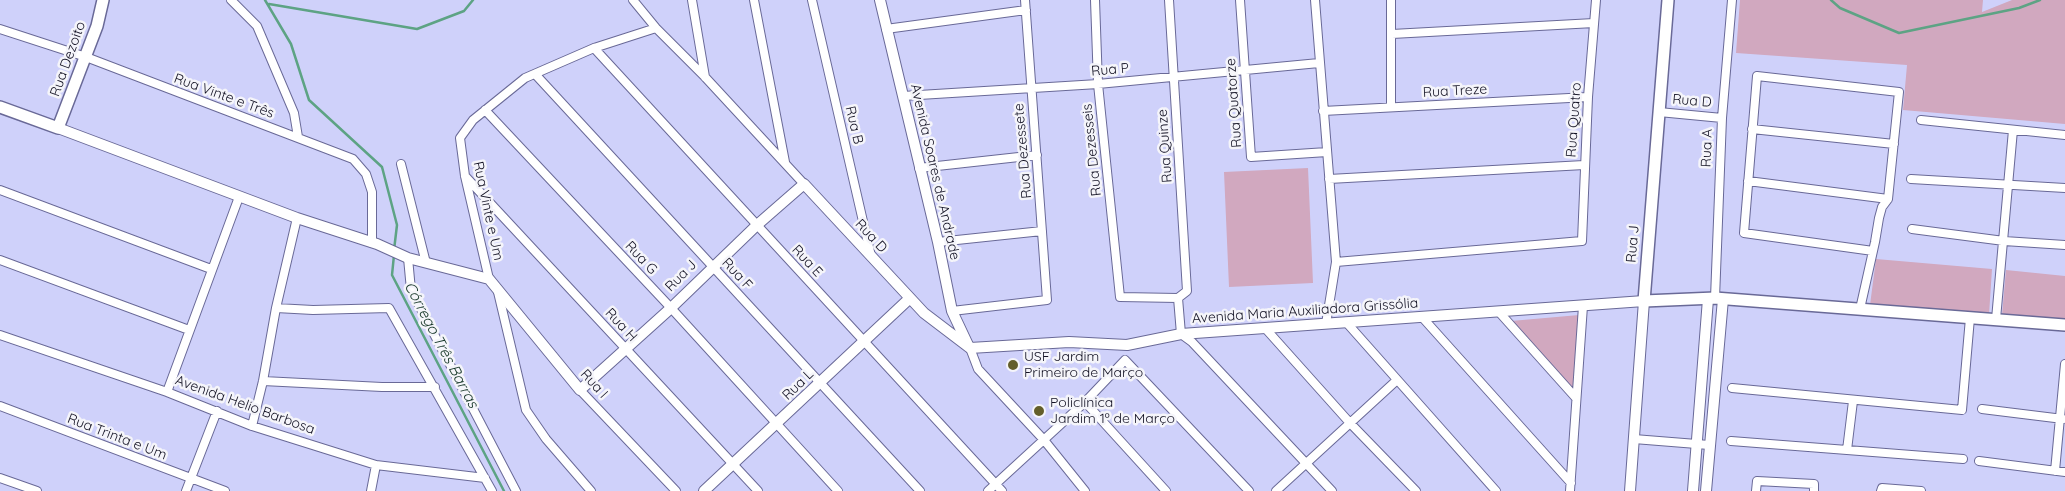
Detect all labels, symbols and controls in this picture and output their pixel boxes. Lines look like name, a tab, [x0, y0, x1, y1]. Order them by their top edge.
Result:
street label: Rua Dezoito	[47, 19, 89, 99]
street label: Rua Quatorze	[1222, 58, 1246, 148]
street label: Rua P	[1090, 60, 1130, 80]
street label: Rua Vinte e Três	[172, 70, 276, 122]
street label: Rua Treze	[1422, 81, 1488, 101]
street label: Avenida Soares de Andrade	[907, 82, 963, 262]
street label: Rua Quatro	[1563, 82, 1585, 158]
street label: Rua D	[1672, 91, 1712, 111]
street label: Rua Dezessete	[1010, 103, 1036, 199]
street label: Rua Dezesseis	[1079, 103, 1105, 197]
street label: Rua B	[841, 104, 867, 146]
street label: Rua Quinze	[1154, 109, 1176, 183]
street label: Rua A	[1698, 128, 1716, 168]
street label: Rua Vinte e Um	[469, 160, 507, 262]
street label: Rua D	[851, 216, 891, 256]
street label: Rua J	[1623, 225, 1643, 263]
street label: Rua G	[621, 238, 661, 278]
street label: Rua E	[788, 242, 826, 280]
street label: Rua F	[718, 255, 756, 293]
street label: Rua J	[662, 257, 700, 295]
water label: Córrego Três Barras	[400, 279, 482, 411]
street label: Avenida Maria Auxiliadora Grissólia	[1191, 295, 1419, 327]
street label: Rua H	[601, 305, 641, 345]
place label: USF Jardim Primeiro de Março	[1024, 349, 1143, 382]
marker: USF Jardim Primeiro de Março	[1006, 358, 1020, 372]
street label: Rua I	[577, 366, 611, 402]
street label: Rua L	[779, 366, 817, 404]
street label: Avenida Helio Barbosa	[173, 372, 317, 438]
place label: Policlínica Jardim 1º de Março	[1050, 395, 1175, 428]
marker: Policlínica Jardim 1º de Março	[1032, 404, 1046, 418]
street label: Rua Trinta e Um	[65, 410, 169, 464]

